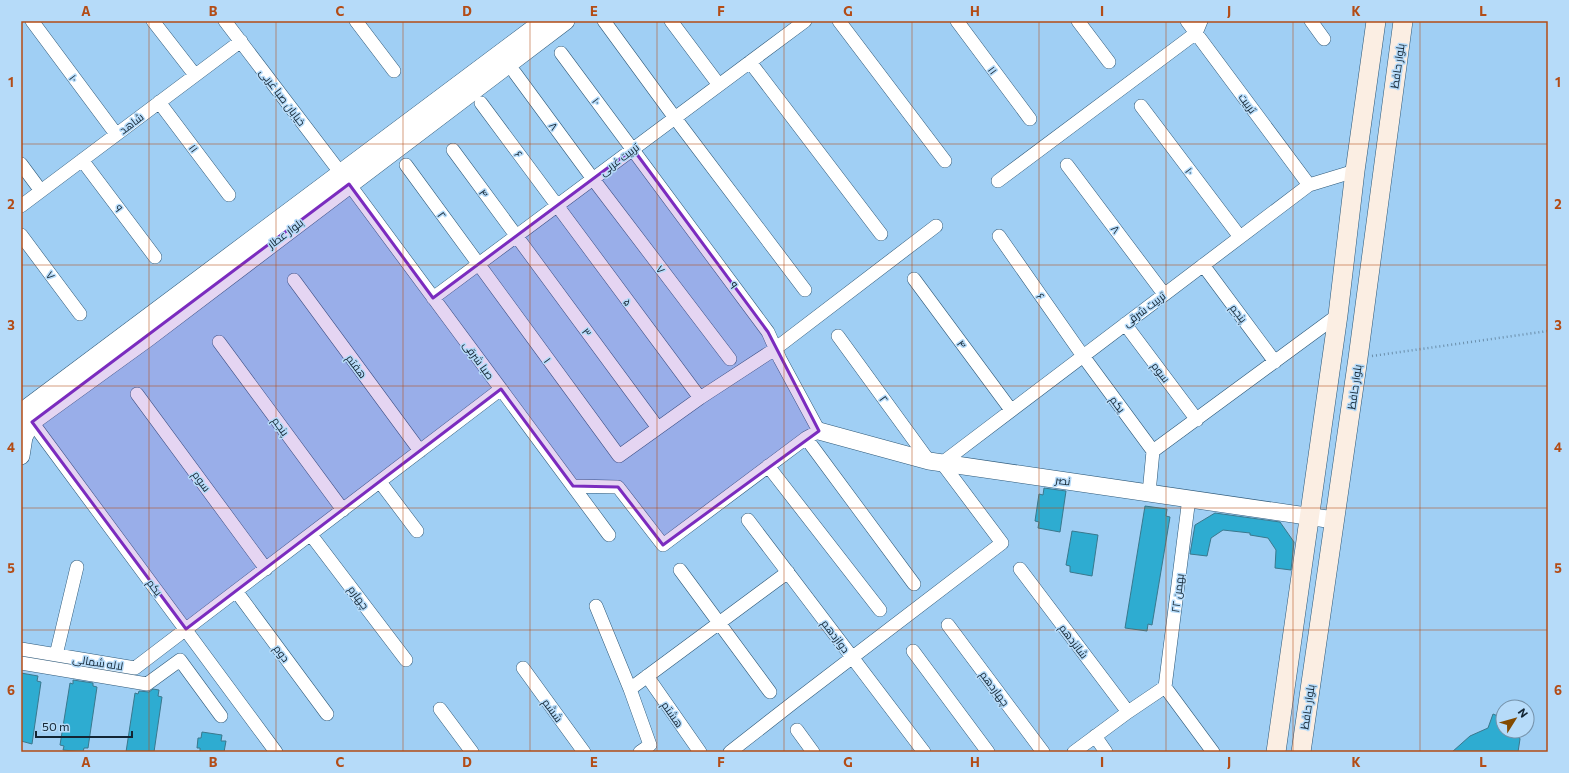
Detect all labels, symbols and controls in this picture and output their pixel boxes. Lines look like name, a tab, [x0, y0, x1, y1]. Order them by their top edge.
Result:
text: A	[81, 3, 91, 19]
text: B	[209, 3, 218, 19]
text: C	[336, 3, 345, 19]
text: D	[462, 3, 472, 19]
text: E	[590, 3, 598, 19]
text: F	[717, 3, 725, 19]
text: G	[843, 3, 853, 19]
text: H	[970, 3, 980, 19]
text: I	[1100, 3, 1104, 19]
text: J	[1227, 3, 1231, 19]
text: K	[1351, 3, 1361, 19]
text: L	[1479, 3, 1487, 19]
street label: بلوار حافظ	[1387, 43, 1408, 90]
street label: ۱۱	[986, 63, 1000, 77]
street label: خیابان صبا غربی	[256, 66, 309, 129]
street label: ۱۰	[67, 72, 81, 84]
text: 1	[8, 74, 14, 90]
text: 1	[1555, 74, 1561, 90]
street label: تربیت	[1236, 91, 1260, 116]
street label: ۱۰	[590, 95, 604, 107]
street label: شاهد	[116, 110, 146, 136]
street label: ۸	[547, 119, 561, 133]
street label: تربیت غربی	[597, 140, 642, 179]
street label: ۱۱	[187, 141, 201, 155]
street label: ۶	[512, 148, 526, 160]
street label: ۱۰	[1183, 165, 1197, 177]
street label: ۴	[477, 186, 491, 200]
text: 2	[7, 196, 15, 212]
text: 2	[1554, 196, 1562, 212]
street label: ۹	[112, 202, 126, 214]
street label: ۲	[435, 209, 449, 221]
street label: بلوار عطار	[264, 215, 306, 252]
street label: ۸	[1109, 222, 1123, 236]
street label: ۷	[654, 262, 668, 276]
street label: ۷	[44, 268, 58, 282]
street label: ۹	[727, 279, 741, 291]
street label: تربیت شرقی	[1120, 289, 1168, 330]
street label: ۶	[1034, 290, 1048, 302]
street label: ۵	[621, 296, 635, 308]
street label: پنجم	[1226, 301, 1250, 326]
text: 3	[7, 317, 15, 333]
text: 3	[1554, 317, 1562, 333]
street label: ۳	[580, 325, 594, 339]
street label: ۴	[955, 337, 969, 351]
street label: صبا شرقی	[460, 338, 497, 382]
street label: هفتم	[342, 352, 370, 382]
street label: ۱	[542, 355, 554, 365]
street label: سوم	[1147, 359, 1173, 386]
street label: بلوار حافظ	[1344, 364, 1365, 411]
street label: ۲	[877, 393, 891, 405]
street label: یکم	[1106, 393, 1128, 416]
street label: پنجم	[268, 414, 292, 439]
text: 4	[7, 439, 15, 455]
text: 4	[1554, 439, 1562, 455]
street label: سوم	[189, 468, 214, 495]
street label: نصر	[1053, 472, 1072, 488]
text: 5	[7, 560, 15, 576]
text: 5	[1554, 560, 1562, 576]
street label: ۲۲ بهمن	[1168, 573, 1187, 613]
street label: یکم	[143, 576, 165, 599]
street label: چهارم	[344, 583, 372, 613]
street label: دوازدهم	[818, 617, 853, 656]
street label: شانزدهم	[1055, 621, 1091, 662]
street label: دوم	[270, 642, 293, 665]
street label: لاله شمالی	[72, 652, 124, 673]
street label: چهاردهم	[976, 668, 1012, 709]
text: 6	[7, 682, 15, 698]
text: 6	[1554, 682, 1562, 698]
street label: بلوار حافظ	[1297, 684, 1318, 731]
street label: ششم	[539, 696, 566, 725]
street label: هشتم	[658, 699, 687, 731]
north arrow	[1495, 699, 1535, 739]
text: N	[1516, 705, 1531, 720]
scale bar	[36, 713, 132, 739]
text: 50 m	[42, 719, 70, 733]
text: A	[81, 754, 91, 770]
text: B	[209, 754, 218, 770]
text: C	[336, 754, 345, 770]
text: D	[462, 754, 472, 770]
text: E	[590, 754, 598, 770]
text: F	[717, 754, 725, 770]
text: G	[843, 754, 853, 770]
text: H	[970, 754, 980, 770]
text: I	[1100, 754, 1104, 770]
text: J	[1227, 754, 1231, 770]
text: K	[1351, 754, 1361, 770]
text: L	[1479, 754, 1487, 770]

